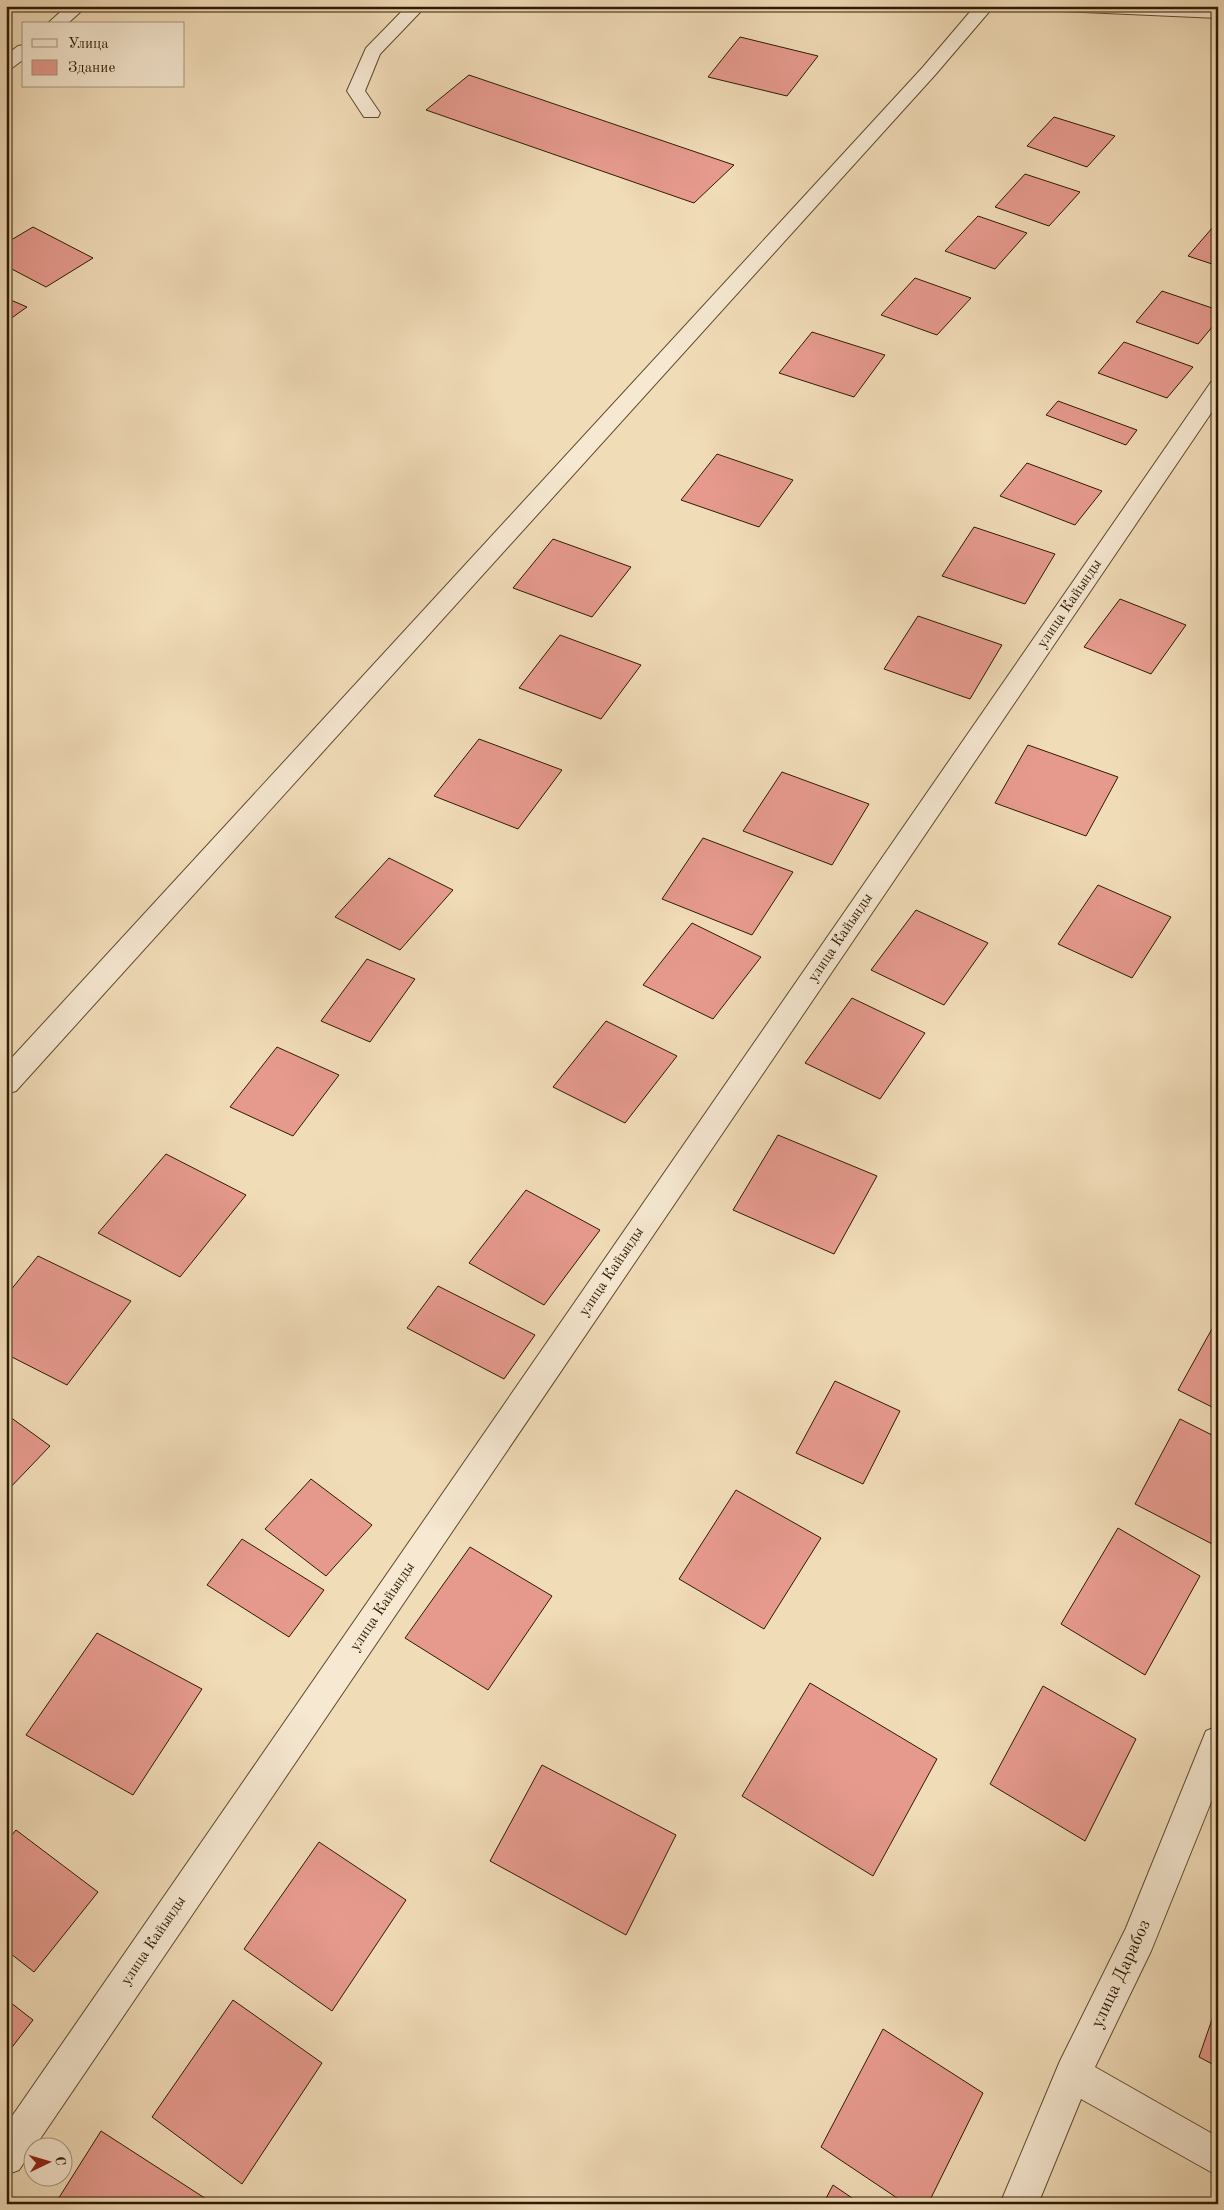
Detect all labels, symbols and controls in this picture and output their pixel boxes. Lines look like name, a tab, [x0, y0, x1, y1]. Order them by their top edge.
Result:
legend	[22, 22, 185, 88]
text: Улица	[68, 37, 109, 52]
text: Здание	[68, 61, 115, 76]
street label: улица Кайынды	[1035, 557, 1105, 651]
street label: улица Кайынды	[806, 891, 876, 985]
street label: улица Кайынды	[577, 1225, 647, 1319]
street label: улица Кайынды	[348, 1560, 418, 1654]
street label: улица Кайынды	[119, 1894, 189, 1988]
street label: улица Дарабоз	[1088, 1917, 1154, 2031]
north arrow	[22, 2138, 72, 2188]
text: С	[53, 2156, 67, 2166]

